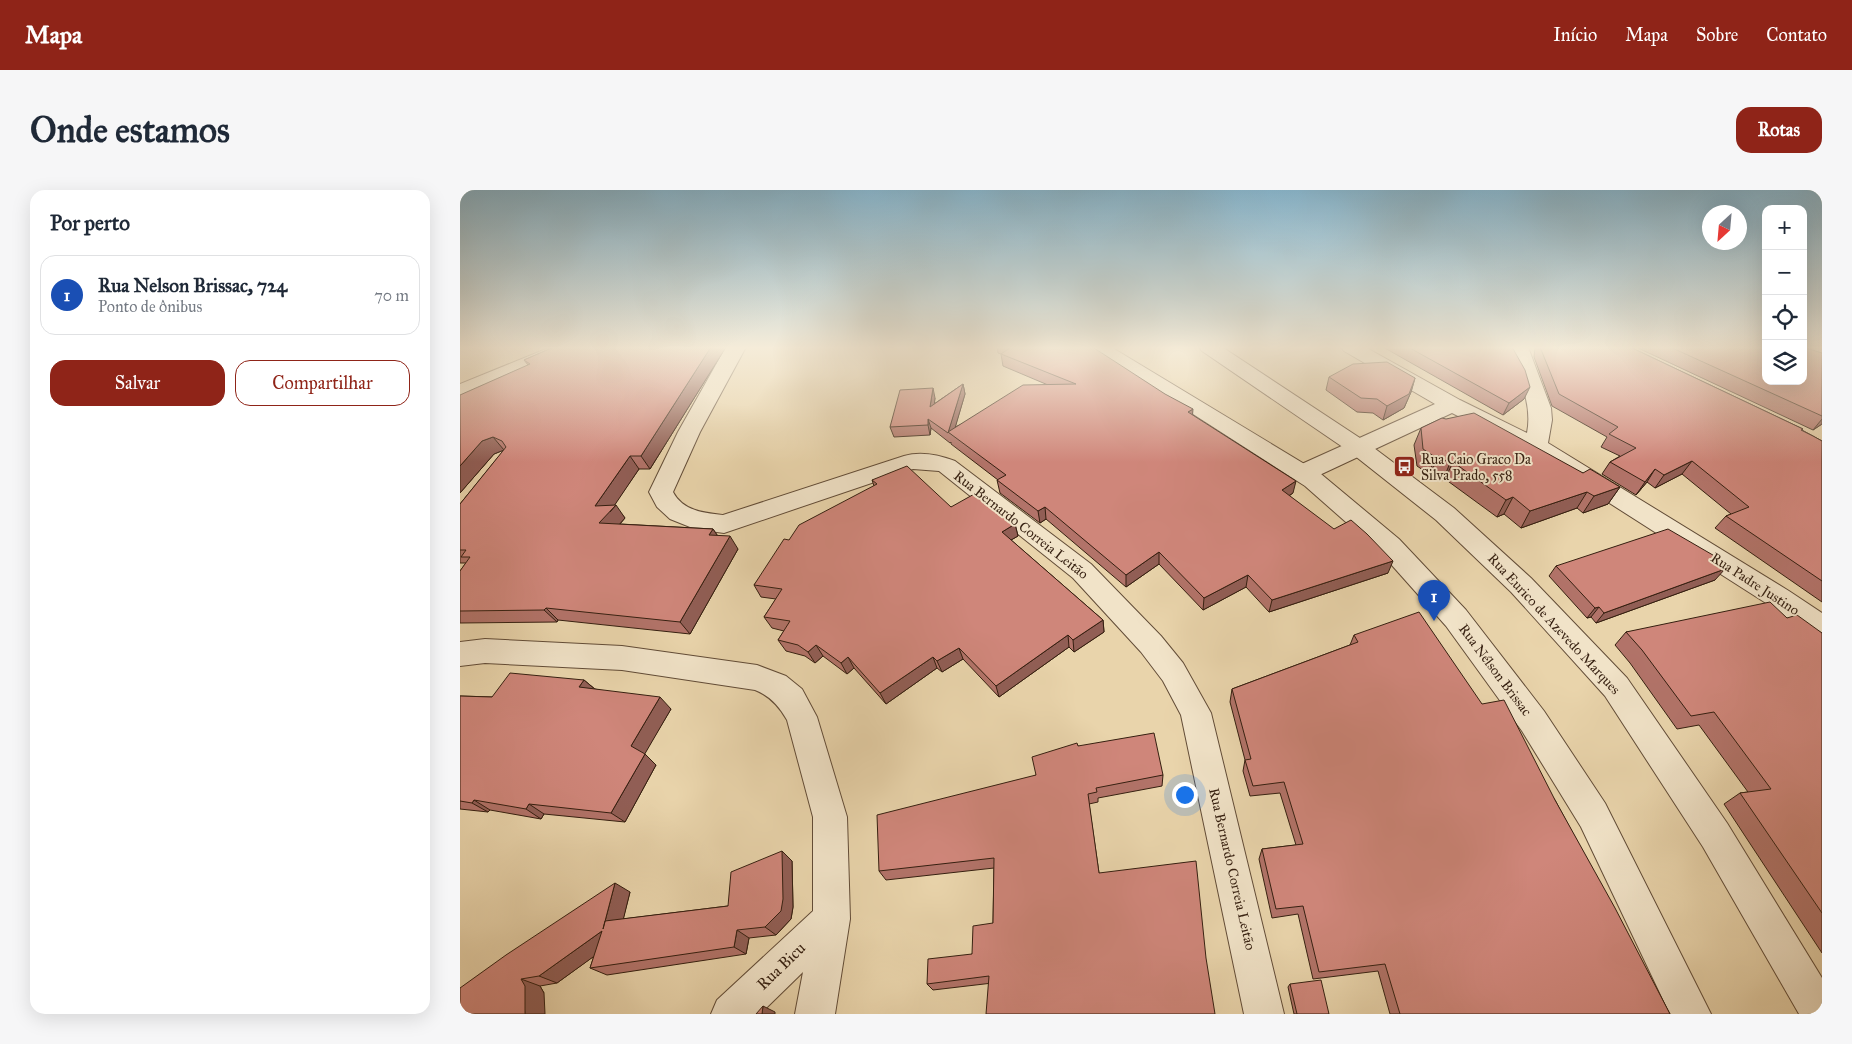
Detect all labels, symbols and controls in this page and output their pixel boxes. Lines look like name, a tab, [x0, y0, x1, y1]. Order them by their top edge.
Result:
text: Mapa	[25, 20, 82, 50]
text: Início	[1553, 24, 1597, 46]
text: Mapa	[1625, 24, 1668, 46]
text: Sobre	[1696, 24, 1738, 46]
text: Contato	[1766, 24, 1827, 46]
button: Rotas	[1736, 107, 1822, 153]
text: Onde estamos	[30, 109, 230, 152]
north arrow	[1702, 205, 1747, 250]
map controls	[1762, 205, 1807, 385]
button: +	[1762, 205, 1807, 250]
text: Por perto	[50, 210, 130, 236]
button: −	[1762, 250, 1807, 295]
text: Rua Nelson Brissac, 724	[98, 274, 287, 297]
text: 1	[64, 286, 70, 305]
text: 70 m	[374, 286, 409, 305]
button: locate	[1762, 295, 1807, 340]
text: Ponto de ônibus	[98, 297, 202, 316]
button: layers	[1762, 340, 1807, 385]
button: Salvar	[50, 360, 225, 406]
button: Compartilhar	[235, 360, 410, 406]
place label: Rua Caio Graco Da Silva Prado, 558	[1421, 451, 1531, 484]
bus stop icon: Rua Caio Graco Da Silva Prado, 558	[1393, 455, 1417, 479]
street label: Rua Bernardo Correia Leitão	[950, 467, 1092, 583]
street label: Rua Padre Justino	[1707, 549, 1803, 620]
street label: Rua Eurico de Azevedo Marques	[1483, 550, 1624, 699]
pin: 1	[1418, 580, 1450, 621]
street label: Rua Nélson Brissac	[1455, 621, 1535, 719]
your location	[1172, 782, 1198, 808]
street label: Rua Bernardo Correia Leitão	[1205, 786, 1259, 952]
street label: Rua Bicu	[753, 938, 810, 994]

